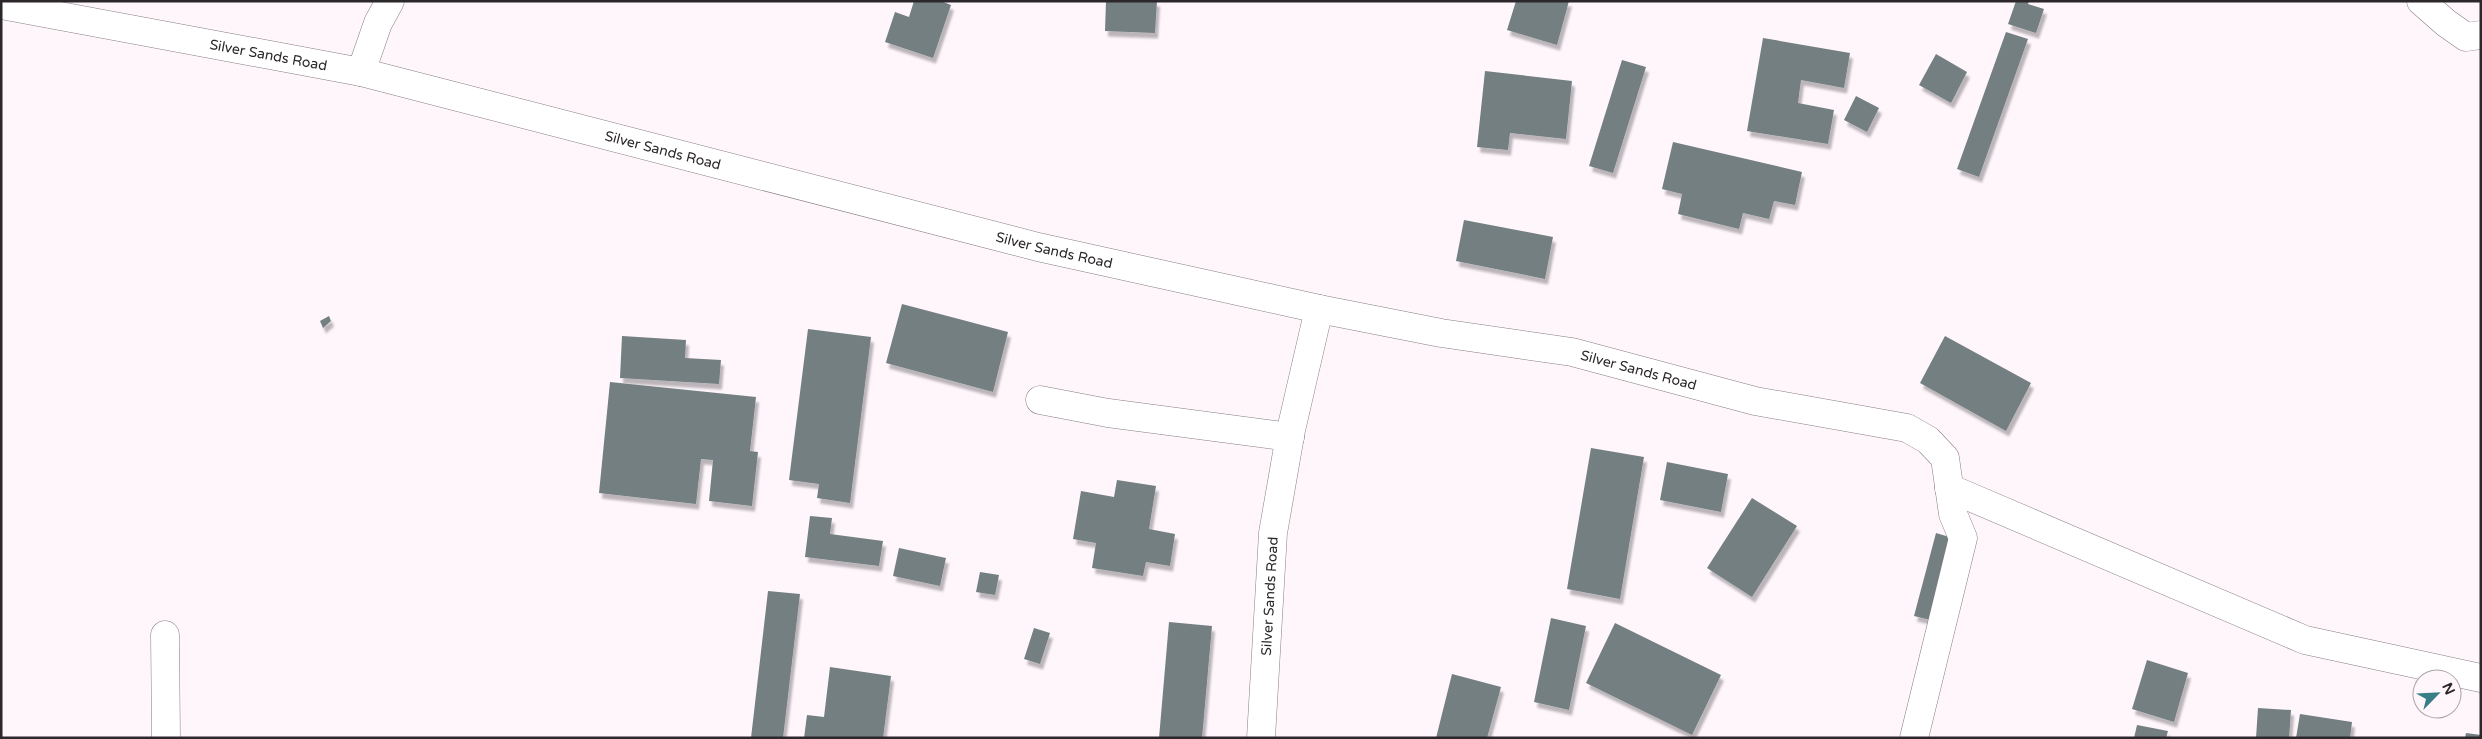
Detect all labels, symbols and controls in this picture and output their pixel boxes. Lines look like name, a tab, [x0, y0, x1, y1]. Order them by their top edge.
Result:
street label: Silver Sands Road	[208, 36, 329, 74]
street label: Silver Sands Road	[603, 127, 723, 173]
street label: Silver Sands Road	[994, 228, 1114, 272]
street label: Silver Sands Road	[1579, 346, 1699, 394]
street label: Silver Sands Road	[1257, 536, 1281, 656]
north arrow	[2412, 669, 2462, 719]
text: N	[2438, 680, 2458, 698]

